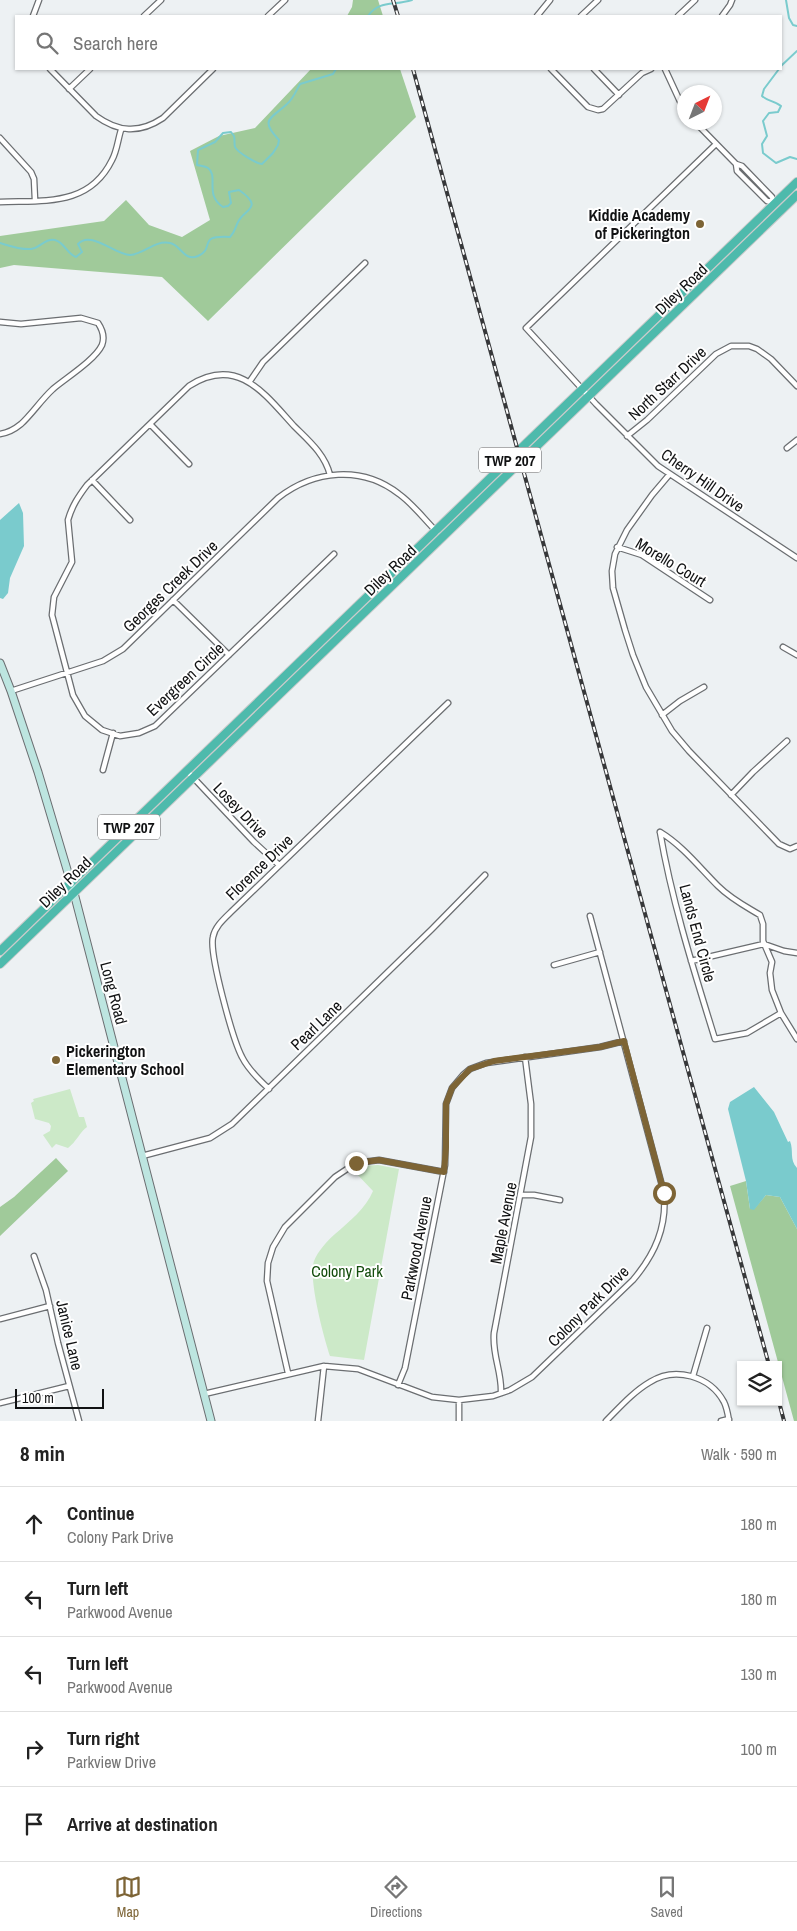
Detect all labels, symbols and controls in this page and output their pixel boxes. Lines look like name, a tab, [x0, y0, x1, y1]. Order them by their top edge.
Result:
search box	[15, 15, 782, 70]
icon: search	[33, 29, 61, 57]
text: Search here	[73, 30, 158, 56]
north arrow	[677, 85, 722, 130]
place label: Kiddie Academy of Pickerington	[588, 204, 691, 244]
marker: Kiddie Academy of Pickerington	[694, 218, 706, 230]
street label: Diley Road	[650, 259, 712, 319]
street label: North Starr Drive	[623, 341, 711, 425]
street label: Cherry Hill Drive	[657, 443, 749, 517]
road number: TWP 207	[479, 448, 541, 472]
street label: Morello Court	[632, 532, 711, 592]
street label: Georges Creek Drive	[118, 535, 222, 637]
street label: Diley Road	[359, 540, 421, 600]
street label: Evergreen Circle	[142, 637, 228, 721]
street label: Losey Drive	[209, 777, 273, 843]
road number: TWP 207	[98, 814, 160, 840]
street label: Florence Drive	[220, 829, 298, 905]
street label: Diley Road	[34, 852, 96, 912]
street label: Lands End Circle	[674, 882, 722, 984]
street label: Long Road	[95, 959, 133, 1027]
street label: Pearl Lane	[286, 995, 346, 1055]
place label: Pickerington Elementary School	[66, 1040, 184, 1080]
marker: Pickerington Elementary School	[50, 1054, 62, 1066]
route end	[345, 1152, 368, 1175]
street label: Maple Avenue	[484, 1180, 522, 1266]
route start	[653, 1182, 676, 1205]
street label: Parkwood Avenue	[395, 1194, 437, 1302]
park label: Colony Park	[311, 1260, 383, 1282]
street label: Colony Park Drive	[543, 1261, 633, 1351]
street label: Janice Lane	[51, 1298, 89, 1372]
map controls	[737, 1361, 782, 1406]
button: layers	[737, 1361, 782, 1406]
scale bar	[15, 1386, 104, 1409]
text: 100 m	[22, 1389, 54, 1407]
text: 8 min	[20, 1439, 65, 1468]
text: Walk · 590 m	[701, 1443, 777, 1465]
text: Continue	[67, 1500, 135, 1526]
icon: ahead	[20, 1510, 48, 1538]
text: 180 m	[741, 1513, 777, 1535]
text: Colony Park Drive	[67, 1526, 173, 1548]
text: Turn left	[67, 1575, 128, 1601]
icon: left	[20, 1585, 48, 1613]
text: 180 m	[741, 1588, 777, 1610]
text: Parkwood Avenue	[67, 1601, 173, 1623]
text: Turn left	[67, 1650, 128, 1676]
icon: left	[20, 1660, 48, 1688]
text: 130 m	[741, 1663, 777, 1685]
text: Parkwood Avenue	[67, 1676, 173, 1698]
text: Turn right	[67, 1725, 139, 1751]
icon: right	[20, 1735, 48, 1763]
text: 100 m	[741, 1738, 777, 1760]
text: Parkview Drive	[67, 1751, 156, 1773]
icon: arrive	[20, 1810, 48, 1838]
text: Arrive at destination	[67, 1811, 218, 1837]
tab: Map	[114, 1873, 142, 1921]
tab: Directions	[370, 1873, 422, 1921]
tab: Saved	[650, 1873, 683, 1921]

